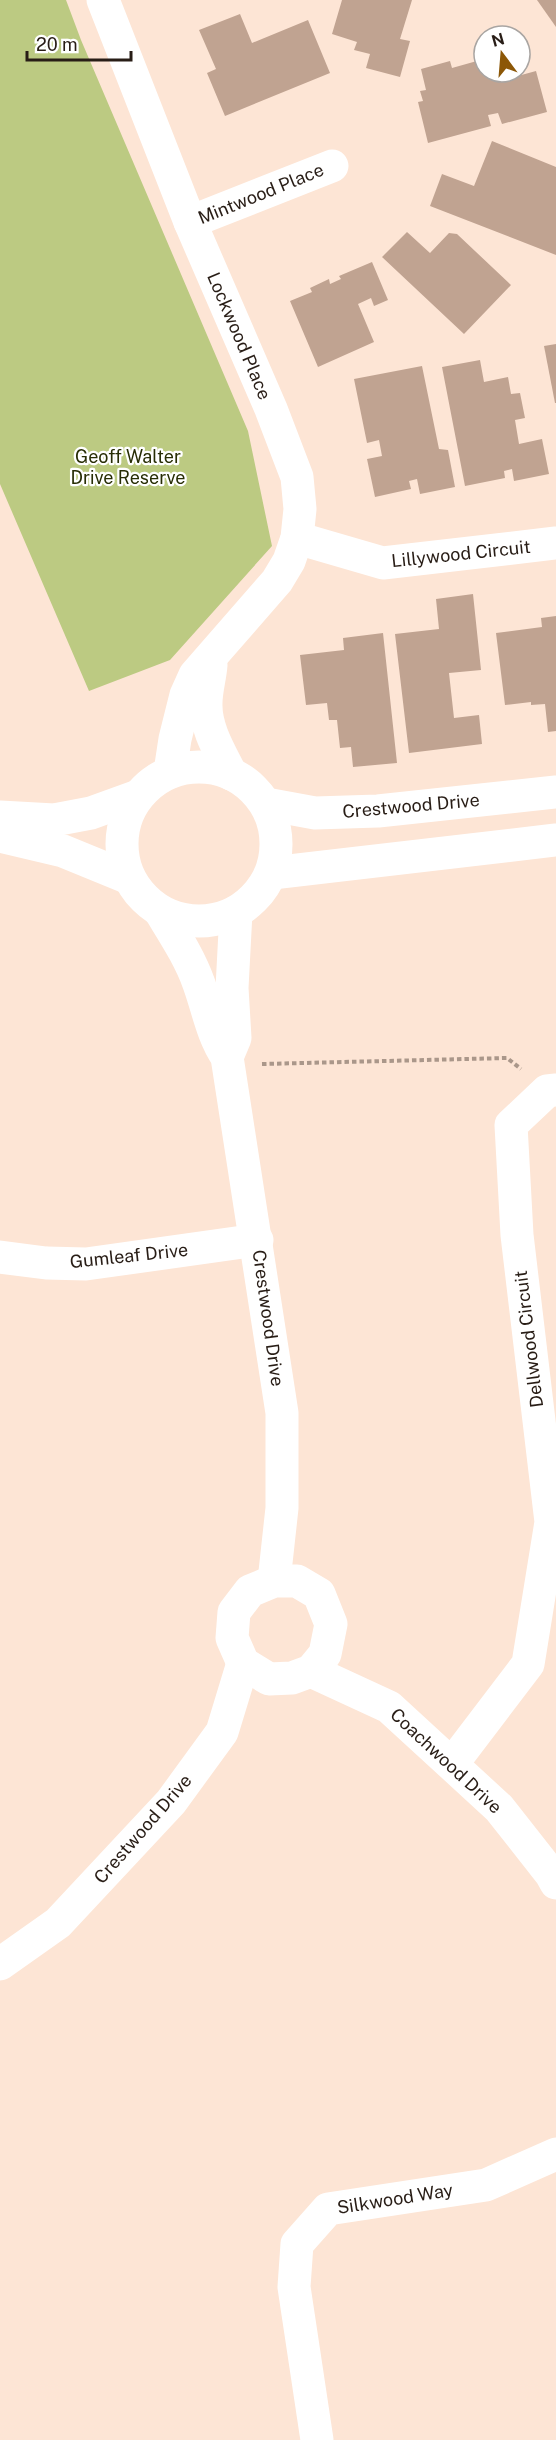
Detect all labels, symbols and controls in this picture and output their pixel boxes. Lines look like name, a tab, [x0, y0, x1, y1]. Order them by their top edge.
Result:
scale bar	[27, 24, 130, 62]
north arrow	[472, 24, 532, 84]
text: N	[489, 29, 507, 51]
text: 20 m	[36, 34, 78, 55]
street label: Mintwood Place	[195, 159, 327, 228]
street label: Lockwood Place	[203, 269, 276, 403]
park label: Geoff Walter Drive Reserve	[70, 446, 186, 488]
street label: Lillywood Circuit	[390, 536, 532, 571]
street label: Crestwood Drive	[341, 789, 480, 822]
street label: Gumleaf Drive	[69, 1239, 189, 1272]
street label: Crestwood Drive	[249, 1248, 288, 1388]
street label: Dellwood Circuit	[510, 1269, 547, 1409]
street label: Coachwood Drive	[386, 1704, 506, 1818]
street label: Crestwood Drive	[90, 1770, 196, 1888]
street label: Silkwood Way	[336, 2179, 455, 2218]

